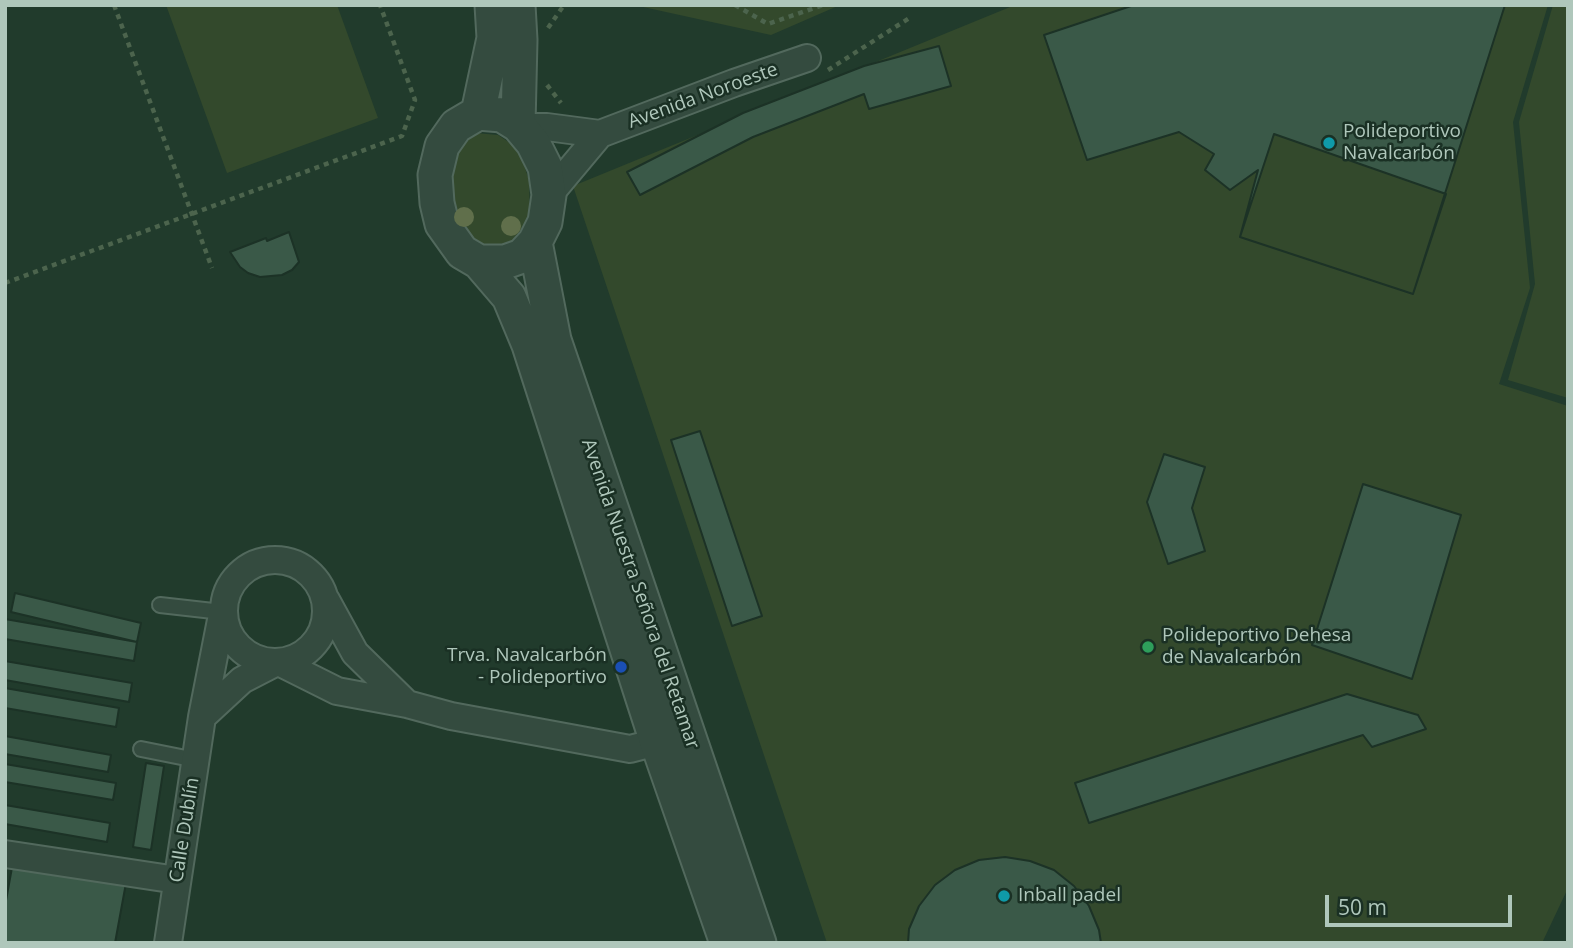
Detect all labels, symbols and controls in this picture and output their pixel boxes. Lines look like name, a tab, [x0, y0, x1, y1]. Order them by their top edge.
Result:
street label: Avenida Noroeste	[625, 58, 781, 134]
place label: Polideportivo Navalcarbón	[1343, 121, 1461, 165]
marker: Polideportivo Navalcarbón	[1321, 135, 1337, 151]
street label: Avenida Nuestra Señora del Retamar	[576, 436, 704, 752]
place label: Polideportivo Dehesa de Navalcarbón	[1162, 625, 1351, 669]
marker: Polideportivo Dehesa de Navalcarbón	[1140, 639, 1156, 655]
place label: Trva. Navalcarbón - Polideportivo	[447, 645, 607, 689]
marker: Trva. Navalcarbón - Polideportivo	[613, 659, 629, 675]
street label: Calle Dublín	[165, 776, 205, 884]
scale bar	[1328, 881, 1515, 925]
place label: Inball padel	[1018, 885, 1121, 907]
marker: Inball padel	[996, 888, 1012, 904]
text: 50 m	[1338, 893, 1387, 921]

